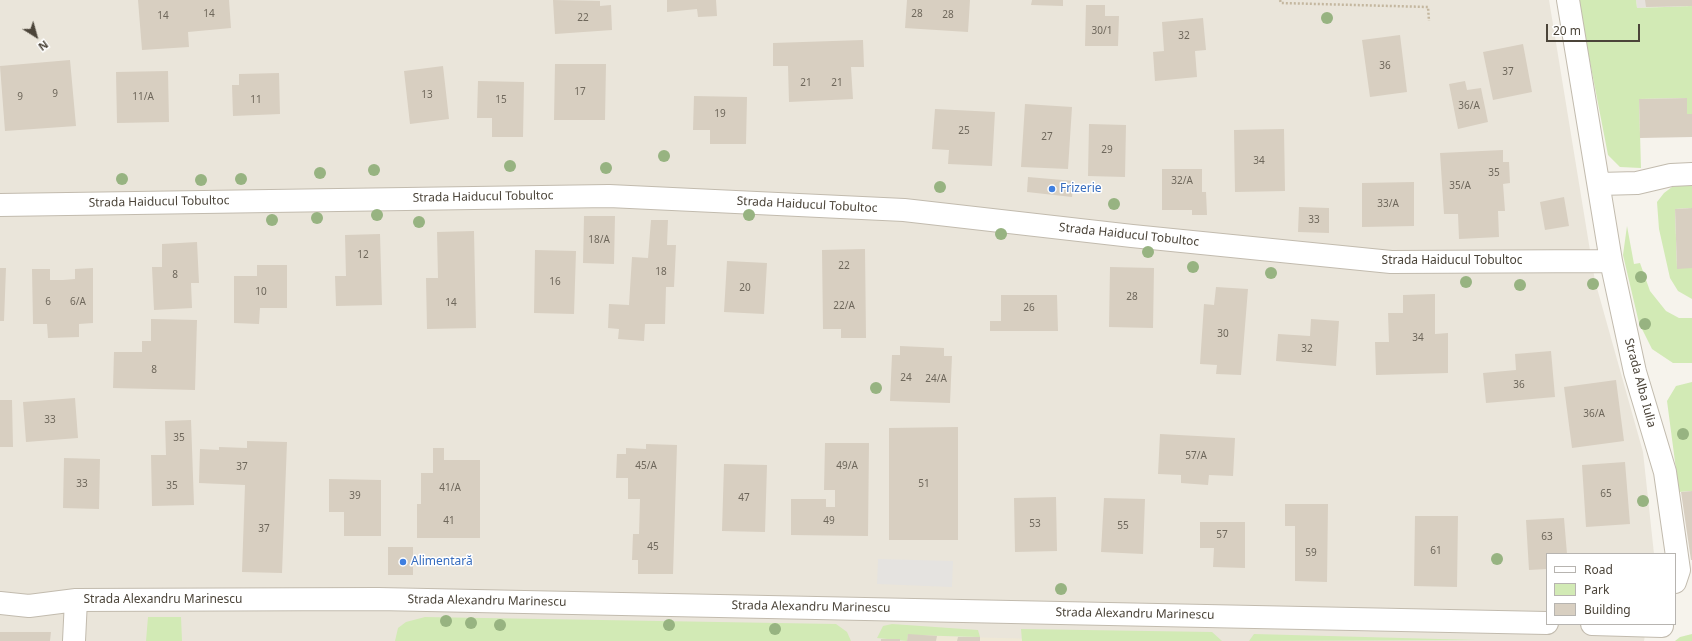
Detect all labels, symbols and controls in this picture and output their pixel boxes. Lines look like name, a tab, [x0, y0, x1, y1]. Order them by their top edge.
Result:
house number: 14	[203, 8, 215, 20]
house number: 28	[911, 8, 923, 20]
house number: 28	[942, 9, 954, 21]
house number: 14	[157, 10, 169, 22]
house number: 22	[577, 12, 589, 24]
north arrow	[16, 16, 56, 56]
scale bar	[1548, 16, 1642, 42]
text: 20 m	[1553, 22, 1581, 39]
house number: 30/1	[1092, 25, 1112, 37]
house number: 32	[1178, 30, 1190, 42]
text: N	[35, 37, 52, 55]
house number: 36	[1379, 60, 1391, 72]
house number: 37	[1502, 66, 1514, 78]
house number: 21	[800, 77, 812, 89]
house number: 21	[831, 77, 843, 89]
house number: 17	[574, 86, 586, 98]
house number: 9	[52, 88, 58, 100]
house number: 13	[421, 89, 433, 101]
house number: 9	[17, 91, 23, 103]
house number: 11/A	[132, 91, 154, 103]
house number: 11	[250, 94, 262, 106]
house number: 15	[495, 94, 507, 106]
house number: 36/A	[1458, 100, 1480, 112]
house number: 19	[714, 108, 726, 120]
house number: 25	[958, 125, 970, 137]
house number: 27	[1041, 131, 1053, 143]
house number: 29	[1101, 144, 1113, 156]
house number: 34	[1253, 155, 1265, 167]
house number: 35	[1488, 167, 1500, 179]
house number: 32/A	[1171, 175, 1193, 187]
house number: 35/A	[1449, 180, 1471, 192]
place label: Frizerie	[1060, 182, 1102, 196]
marker: Frizerie	[1047, 184, 1057, 194]
street label: Strada Haiducul Tobultoc	[412, 189, 554, 205]
street label: Strada Haiducul Tobultoc	[88, 194, 230, 210]
street label: Strada Haiducul Tobultoc	[736, 194, 878, 216]
house number: 33/A	[1377, 198, 1399, 210]
house number: 33	[1308, 214, 1320, 226]
street label: Strada Haiducul Tobultoc	[1058, 220, 1200, 250]
house number: 18/A	[588, 234, 610, 246]
house number: 12	[357, 249, 369, 261]
street label: Strada Haiducul Tobultoc	[1382, 254, 1522, 268]
house number: 22	[838, 260, 850, 272]
house number: 18	[655, 266, 667, 278]
house number: 8	[172, 269, 178, 281]
house number: 16	[549, 276, 561, 288]
house number: 20	[739, 282, 751, 294]
house number: 10	[255, 286, 267, 298]
house number: 28	[1126, 291, 1138, 303]
house number: 6	[45, 296, 51, 308]
house number: 6/A	[70, 296, 86, 308]
house number: 14	[445, 297, 457, 309]
house number: 22/A	[833, 300, 855, 312]
house number: 26	[1023, 302, 1035, 314]
house number: 30	[1217, 328, 1229, 340]
house number: 34	[1412, 332, 1424, 344]
street label: Strada Alba Iulia	[1621, 337, 1659, 429]
house number: 32	[1301, 343, 1313, 355]
house number: 8	[151, 364, 157, 376]
house number: 24	[900, 372, 912, 384]
house number: 24/A	[925, 373, 947, 385]
house number: 36	[1513, 379, 1525, 391]
house number: 36/A	[1583, 408, 1605, 420]
house number: 33	[44, 414, 56, 426]
house number: 35	[173, 432, 185, 444]
house number: 57/A	[1185, 450, 1207, 462]
house number: 45/A	[635, 460, 657, 472]
house number: 49/A	[836, 460, 858, 472]
house number: 37	[236, 461, 248, 473]
house number: 33	[76, 478, 88, 490]
house number: 51	[918, 478, 930, 490]
house number: 35	[166, 480, 178, 492]
house number: 41/A	[439, 482, 461, 494]
house number: 65	[1600, 488, 1612, 500]
house number: 39	[349, 490, 361, 502]
house number: 47	[738, 492, 750, 504]
house number: 41	[443, 515, 455, 527]
house number: 49	[823, 515, 835, 527]
house number: 53	[1029, 518, 1041, 530]
house number: 55	[1117, 520, 1129, 532]
house number: 37	[258, 523, 270, 535]
house number: 57	[1216, 529, 1228, 541]
house number: 63	[1541, 531, 1553, 543]
house number: 45	[647, 541, 659, 553]
house number: 61	[1430, 545, 1442, 557]
house number: 59	[1305, 547, 1317, 559]
legend	[1546, 553, 1676, 625]
place label: Alimentară	[411, 555, 473, 569]
marker: Alimentară	[398, 557, 408, 567]
text: Road	[1584, 561, 1613, 578]
text: Park	[1584, 581, 1609, 598]
street label: Strada Alexandru Marinescu	[407, 592, 567, 610]
street label: Strada Alexandru Marinescu	[83, 593, 243, 607]
street label: Strada Alexandru Marinescu	[731, 598, 891, 616]
text: Building	[1584, 601, 1631, 618]
street label: Strada Alexandru Marinescu	[1055, 605, 1215, 623]

